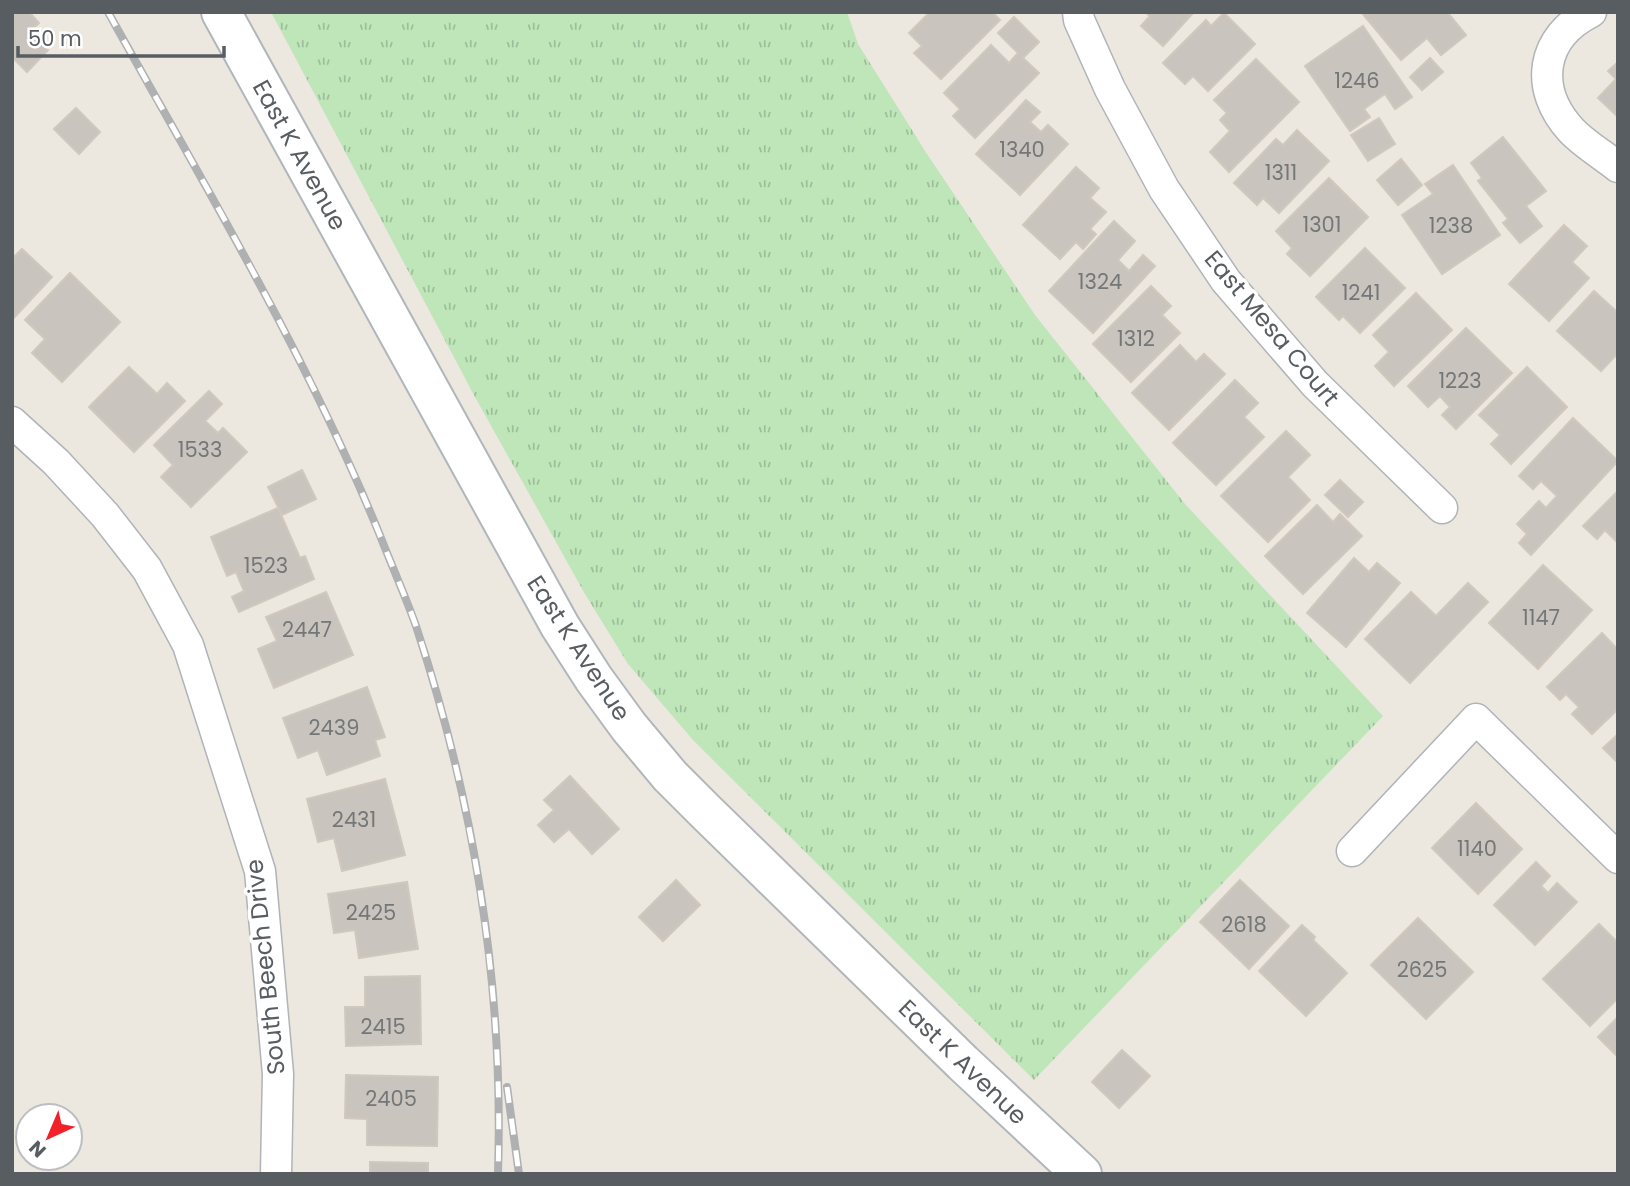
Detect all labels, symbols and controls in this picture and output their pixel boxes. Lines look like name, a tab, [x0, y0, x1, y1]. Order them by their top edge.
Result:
scale bar	[18, 14, 224, 58]
text: 50 m	[28, 24, 82, 53]
house number: 1246	[1334, 66, 1380, 95]
street label: East K Avenue	[245, 74, 355, 236]
house number: 1340	[999, 135, 1045, 164]
house number: 1311	[1265, 158, 1297, 187]
house number: 1301	[1303, 210, 1342, 239]
house number: 1238	[1429, 211, 1473, 240]
street label: East Mesa Court	[1197, 243, 1347, 413]
house number: 1324	[1078, 267, 1122, 296]
house number: 1241	[1342, 278, 1380, 307]
house number: 1312	[1117, 324, 1155, 353]
house number: 1223	[1438, 366, 1482, 395]
house number: 1533	[178, 435, 222, 464]
house number: 1523	[244, 551, 288, 580]
street label: East K Avenue	[520, 569, 638, 727]
house number: 1147	[1522, 603, 1560, 632]
house number: 2447	[282, 615, 332, 644]
house number: 2439	[309, 713, 359, 742]
house number: 2431	[332, 805, 376, 834]
house number: 1140	[1457, 834, 1497, 863]
street label: South Beech Drive	[237, 858, 293, 1076]
house number: 2425	[346, 898, 396, 927]
house number: 2618	[1221, 910, 1267, 939]
house number: 2625	[1397, 955, 1447, 984]
street label: East K Avenue	[891, 992, 1035, 1132]
house number: 2415	[360, 1012, 406, 1041]
house number: 2405	[365, 1084, 417, 1113]
north arrow	[14, 1102, 84, 1172]
text: N	[23, 1134, 52, 1164]

